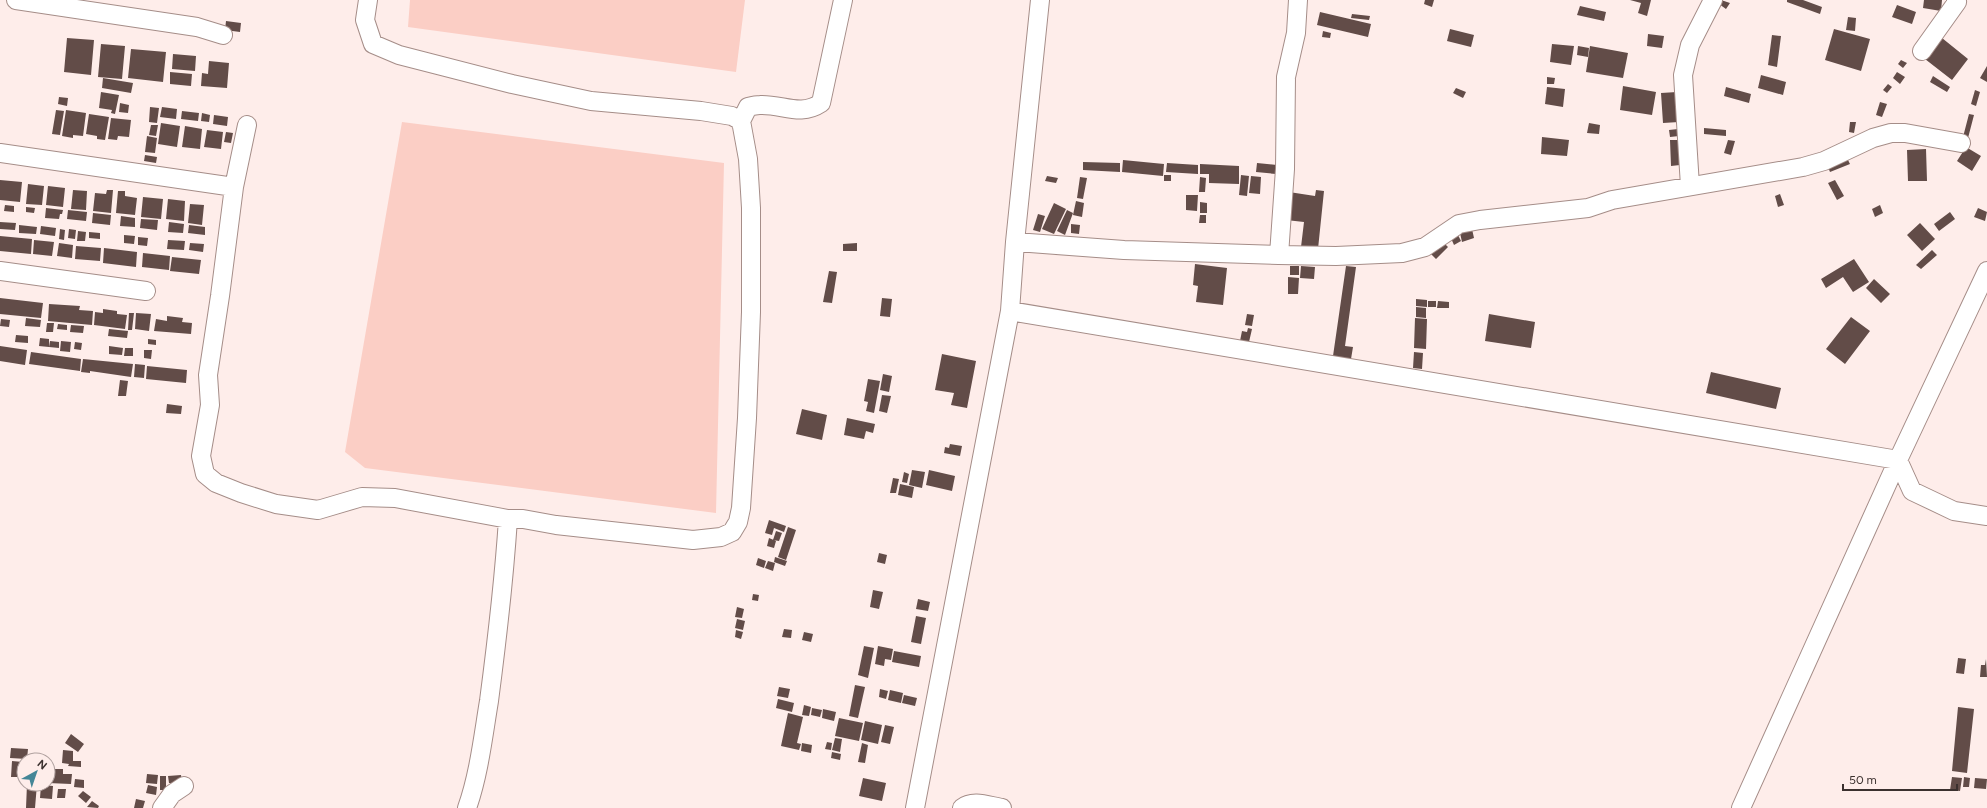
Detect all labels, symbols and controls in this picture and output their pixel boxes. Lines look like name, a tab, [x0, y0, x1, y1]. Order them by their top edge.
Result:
north arrow	[16, 752, 56, 792]
text: N	[35, 757, 50, 772]
scale bar	[1843, 766, 1957, 792]
text: 50 m	[1849, 773, 1877, 787]

